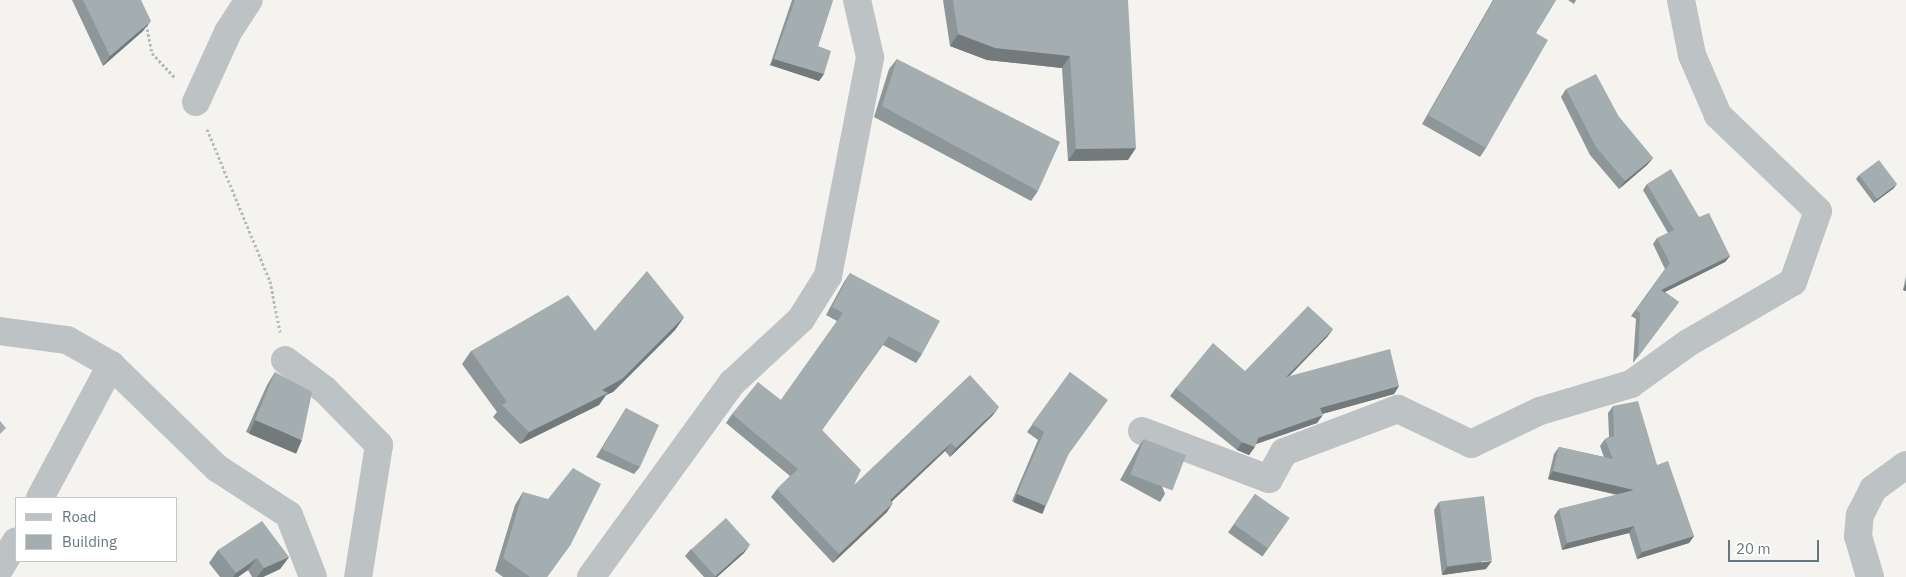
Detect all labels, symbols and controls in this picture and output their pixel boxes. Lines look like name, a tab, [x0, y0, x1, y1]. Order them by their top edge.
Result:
legend	[15, 497, 178, 562]
text: Road	[62, 507, 97, 526]
scale bar	[1731, 530, 1822, 562]
text: Building	[62, 532, 117, 551]
text: 20 m	[1736, 539, 1771, 558]

